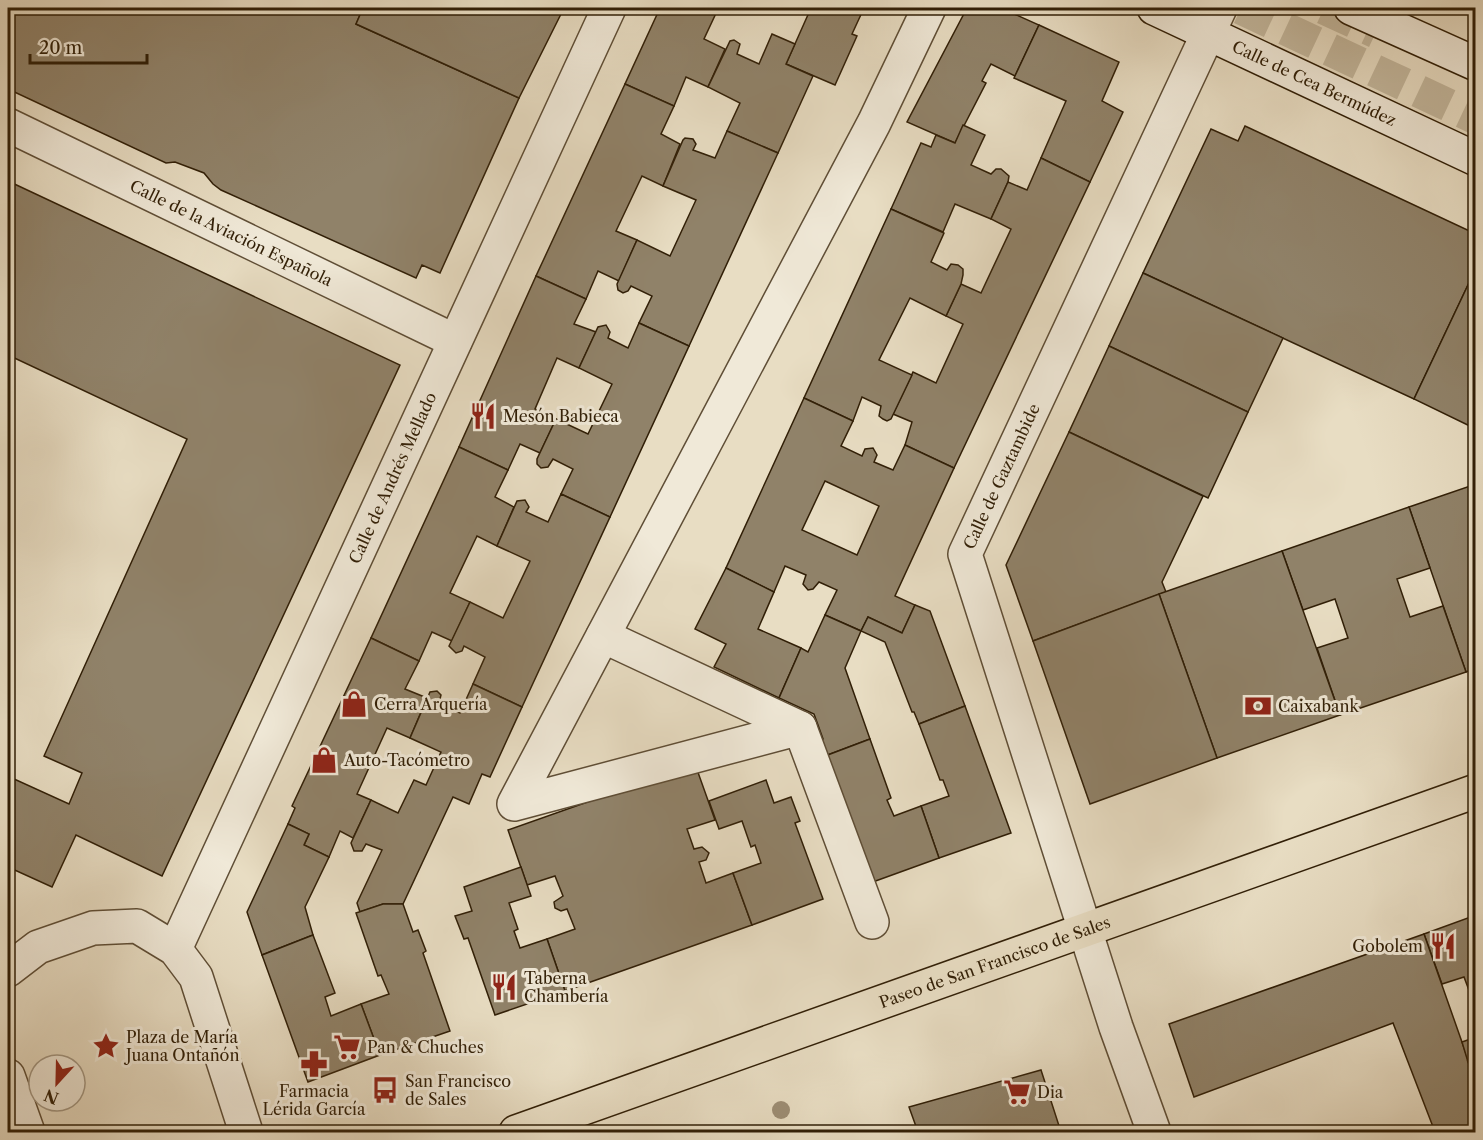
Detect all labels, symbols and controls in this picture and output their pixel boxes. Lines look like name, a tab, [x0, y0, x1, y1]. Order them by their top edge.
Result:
scale bar	[30, 27, 147, 65]
street label: Calle de Cea Bermúdez	[1229, 36, 1399, 130]
text: 20 m	[39, 37, 83, 59]
street label: Calle de la Aviación Española	[127, 175, 336, 291]
street label: Calle de Andrés Mellado	[344, 389, 441, 567]
street label: Calle de Gaztambide	[959, 400, 1044, 552]
restaurant icon: Mesón Babieca	[468, 401, 498, 431]
place label: Mesón Babieca	[503, 406, 619, 426]
shop icon: Cerra Arquería	[339, 689, 369, 719]
bank icon: Caixabank	[1243, 691, 1273, 721]
place label: Cerra Arquería	[374, 694, 488, 714]
place label: Caixabank	[1278, 696, 1360, 716]
shop icon: Auto-Tacómetro	[309, 745, 339, 775]
place label: Auto-Tacómetro	[343, 750, 470, 770]
street label: Paseo de San Francisco de Sales	[876, 912, 1113, 1012]
restaurant icon: Gobolem	[1428, 931, 1458, 961]
place label: Gobolem	[1352, 936, 1423, 956]
place label: Taberna Chambería	[524, 968, 609, 1006]
restaurant icon: Taberna Chambería	[489, 972, 519, 1002]
place label: Plaza de María Juana Ontañón	[123, 1027, 239, 1065]
place icon: Plaza de María Juana Ontañón	[91, 1031, 121, 1061]
supermarket icon: Pan & Chuches	[332, 1032, 362, 1062]
place label: Pan & Chuches	[367, 1037, 484, 1057]
pharmacy icon: Farmacia Lérida García	[299, 1049, 329, 1079]
north arrow	[27, 1053, 87, 1113]
place label: San Francisco de Sales	[405, 1071, 511, 1109]
bus stop icon: San Francisco de Sales	[370, 1075, 400, 1105]
supermarket icon: Dia	[1002, 1077, 1032, 1107]
place label: Farmacia Lérida García	[263, 1081, 366, 1119]
place label: Dia	[1037, 1082, 1064, 1102]
text: N	[41, 1085, 62, 1109]

